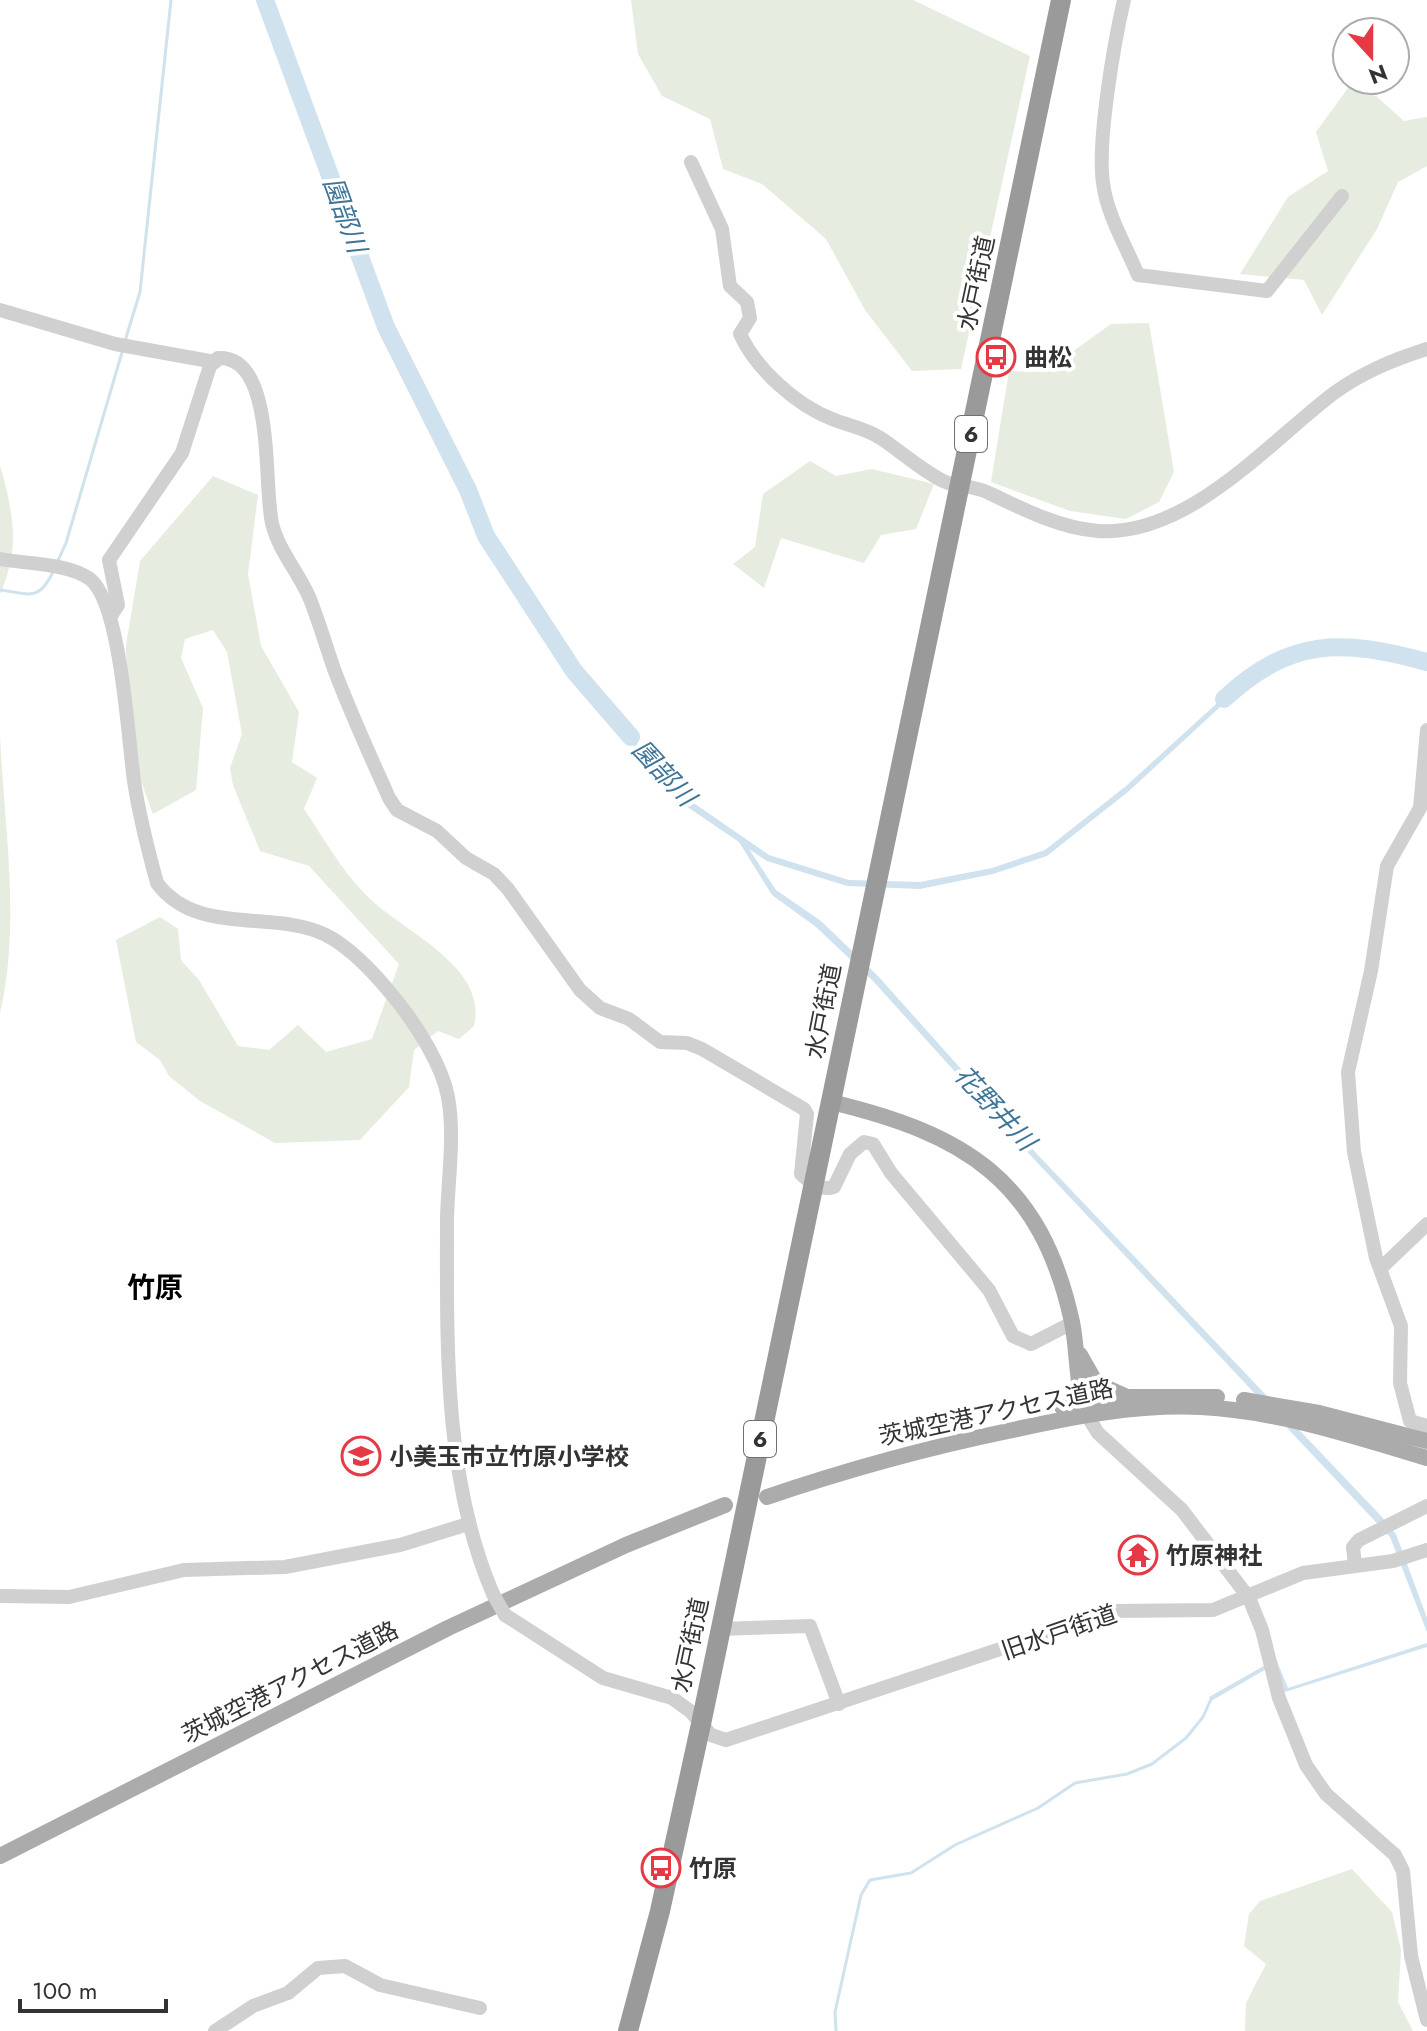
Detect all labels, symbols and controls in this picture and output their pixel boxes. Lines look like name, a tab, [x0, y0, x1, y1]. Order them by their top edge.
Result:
north arrow	[1331, 16, 1411, 96]
text: N	[1364, 57, 1392, 93]
water label: 園部川	[314, 172, 377, 261]
street label: 水戸街道	[949, 232, 1003, 334]
bus stop icon: 曲松	[975, 336, 1017, 378]
place label: 曲松	[1024, 340, 1072, 375]
road number: 6	[955, 416, 987, 452]
water label: 園部川	[624, 732, 707, 817]
street label: 水戸街道	[797, 961, 849, 1061]
water label: 花野井川	[946, 1057, 1046, 1161]
district label: 竹原	[127, 1267, 183, 1308]
street label: 茨城空港アクセス道路	[876, 1370, 1116, 1454]
road number: 6	[744, 1421, 776, 1457]
school or university icon: 小美玉市立竹原小学校	[340, 1435, 382, 1477]
place label: 小美玉市立竹原小学校	[389, 1439, 629, 1474]
temple icon: 竹原神社	[1117, 1534, 1159, 1576]
place label: 竹原神社	[1166, 1538, 1262, 1573]
street label: 水戸街道	[663, 1594, 717, 1696]
street label: 旧水戸街道	[997, 1596, 1121, 1668]
street label: 茨城空港アクセス道路	[176, 1612, 404, 1752]
bus stop icon: 竹原	[640, 1847, 682, 1889]
place label: 竹原	[689, 1851, 737, 1886]
scale bar	[20, 1963, 166, 2013]
text: 100 m	[32, 1973, 98, 2008]

